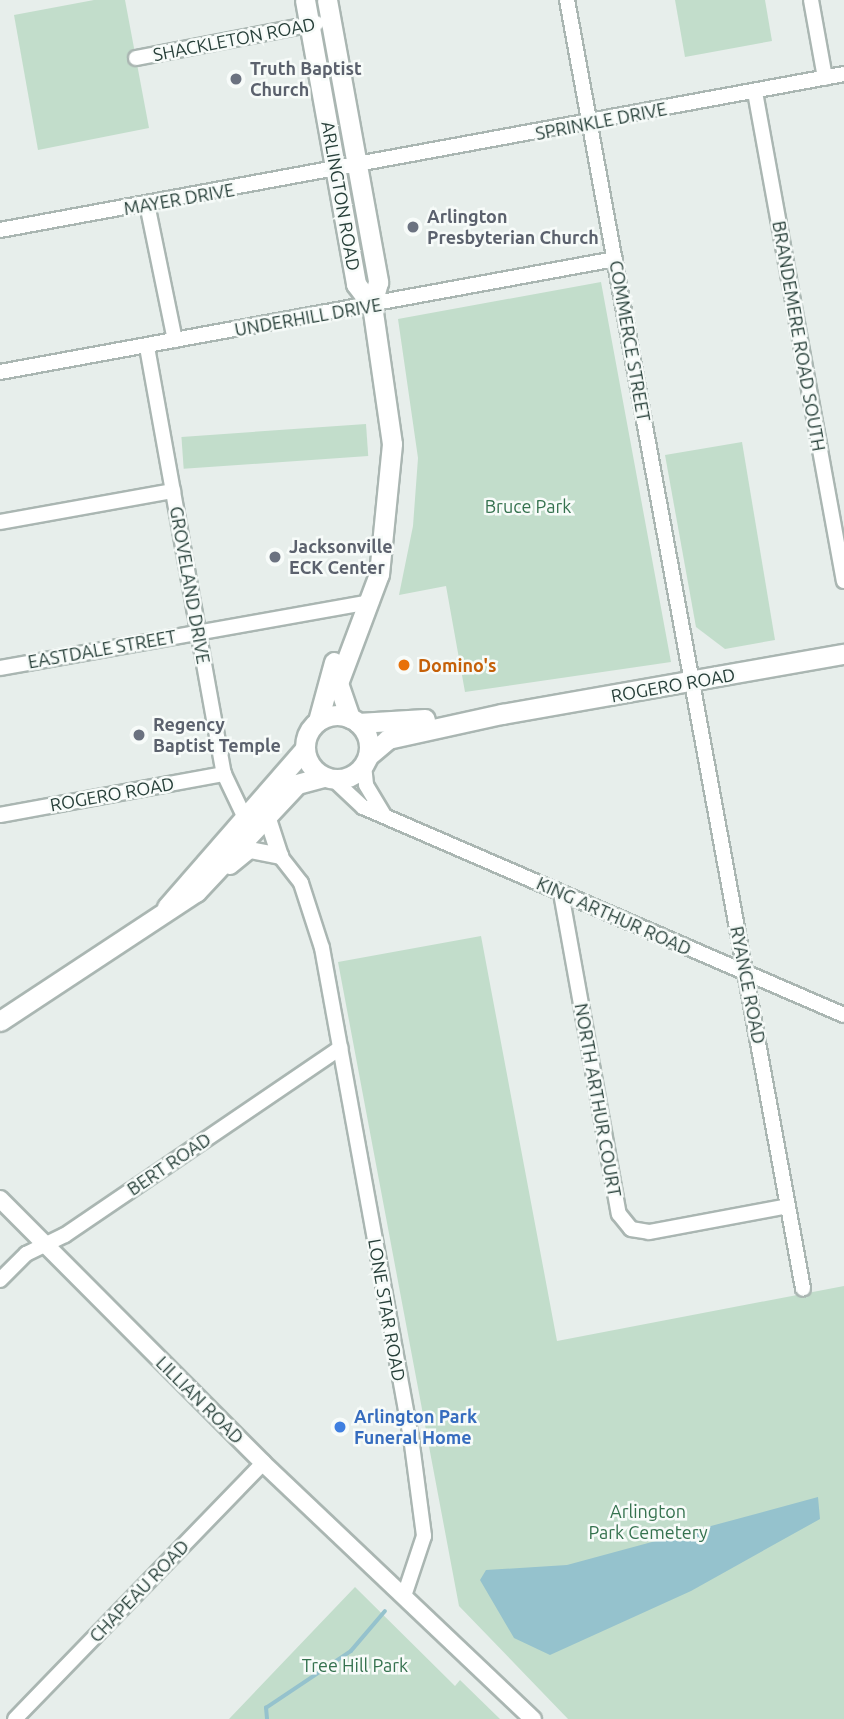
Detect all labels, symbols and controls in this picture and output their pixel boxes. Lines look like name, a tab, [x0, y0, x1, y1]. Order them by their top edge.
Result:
street label: SHACKLETON ROAD	[151, 13, 317, 65]
place label: Truth Baptist Church	[250, 58, 362, 100]
marker: Truth Baptist Church	[228, 71, 244, 87]
street label: SPRINKLE DRIVE	[534, 98, 668, 144]
street label: ARLINGTON ROAD	[317, 120, 365, 272]
street label: MAYER DRIVE	[122, 179, 236, 219]
place label: Arlington Presbyterian Church	[427, 206, 599, 248]
marker: Arlington Presbyterian Church	[405, 219, 421, 235]
street label: BRANDEMERE ROAD SOUTH	[768, 219, 830, 453]
street label: COMMERCE STREET	[605, 259, 655, 423]
street label: UNDERHILL DRIVE	[233, 293, 383, 341]
park label: Bruce Park	[485, 495, 571, 517]
street label: GROVELAND DRIVE	[166, 505, 214, 665]
place label: Jacksonville ECK Center	[289, 536, 393, 578]
marker: Jacksonville ECK Center	[267, 549, 283, 565]
street label: EASTDALE STREET	[26, 625, 178, 673]
place label: Domino's	[418, 654, 496, 676]
marker: Domino's	[396, 657, 412, 673]
street label: ROGERO ROAD	[609, 663, 737, 707]
place label: Regency Baptist Temple	[153, 714, 281, 756]
marker: Regency Baptist Temple	[131, 727, 147, 743]
street label: ROGERO ROAD	[48, 772, 176, 816]
street label: KING ARTHUR ROAD	[533, 872, 695, 960]
street label: RYANCE ROAD	[726, 924, 770, 1046]
street label: NORTH ARTHUR COURT	[570, 1002, 626, 1198]
street label: BERT ROAD	[123, 1128, 215, 1200]
street label: LONE STAR ROAD	[364, 1237, 410, 1383]
street label: LILLIAN ROAD	[152, 1352, 248, 1448]
place label: Arlington Park Funeral Home	[354, 1406, 477, 1448]
marker: Arlington Park Funeral Home	[332, 1419, 348, 1435]
park label: Arlington Park Cemetery	[588, 1501, 708, 1544]
street label: CHAPEAU ROAD	[85, 1535, 193, 1647]
park label: Tree Hill Park	[302, 1654, 408, 1676]

